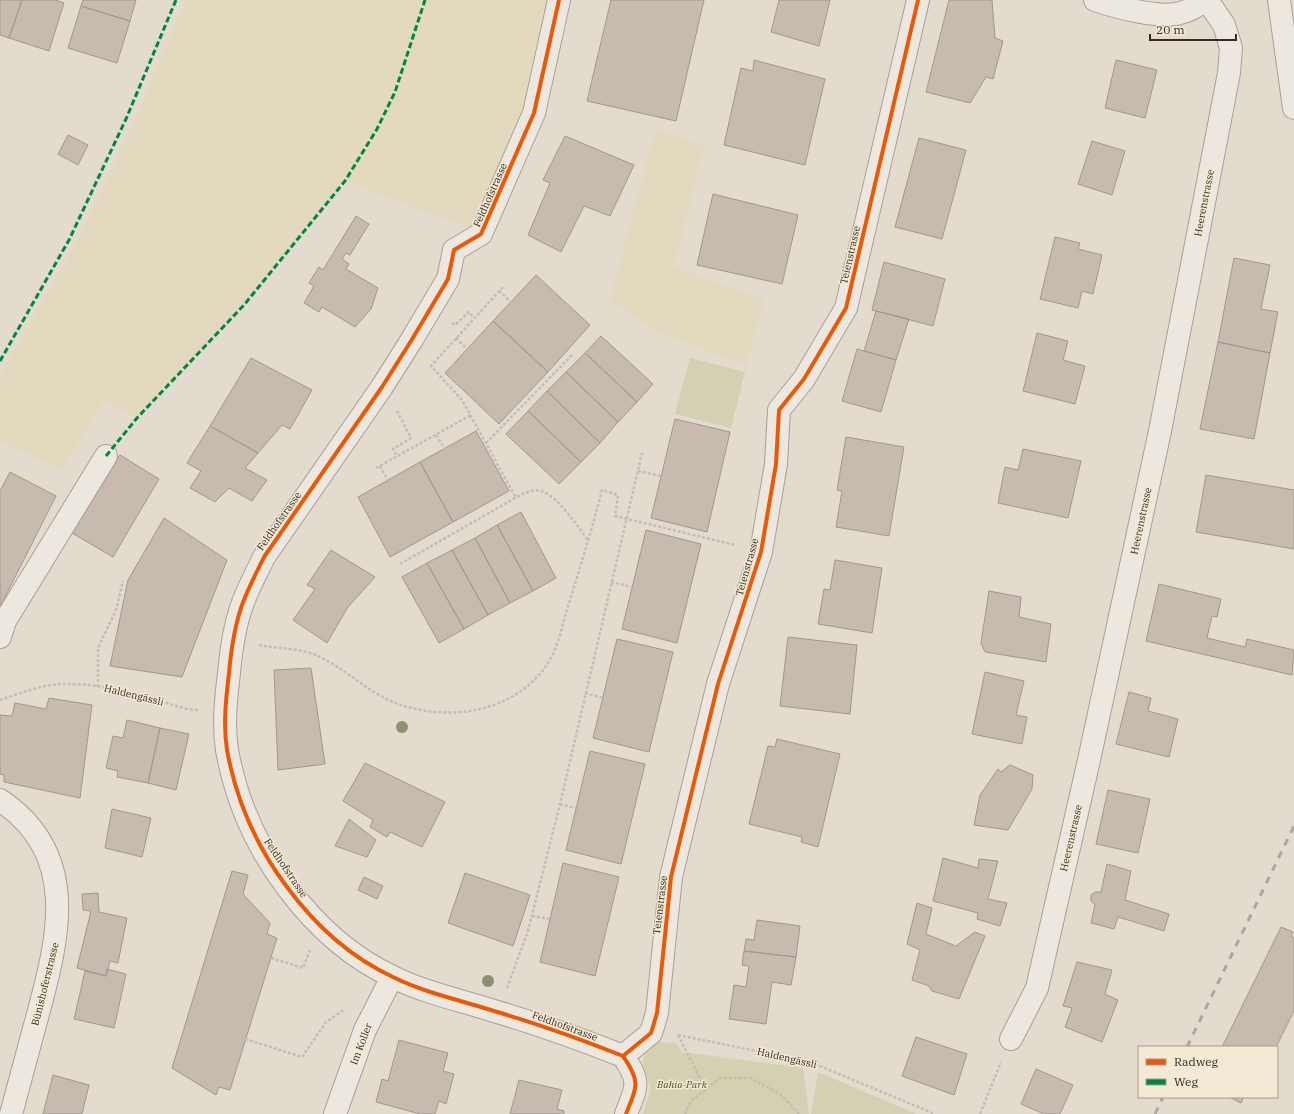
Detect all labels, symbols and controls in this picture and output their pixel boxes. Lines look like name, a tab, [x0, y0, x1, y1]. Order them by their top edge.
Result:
scale bar	[1150, 16, 1236, 42]
text: 20 m	[1156, 22, 1185, 37]
street label: Feldhofstrasse	[470, 161, 510, 229]
street label: Heerenstrasse	[1191, 168, 1217, 238]
street label: Teienstrasse	[837, 224, 863, 286]
street label: Heerenstrasse	[1128, 486, 1154, 556]
street label: Feldhofstrasse	[254, 489, 304, 553]
street label: Teienstrasse	[733, 537, 761, 597]
street label: Haldengässli	[103, 681, 165, 709]
street label: Heerenstrasse	[1057, 803, 1085, 873]
street label: Feldhofstrasse	[261, 836, 311, 900]
street label: Teienstrasse	[650, 875, 670, 935]
street label: Bünishoferstrasse	[28, 941, 62, 1027]
street label: Feldhofstrasse	[530, 1008, 600, 1044]
street label: Im Koller	[347, 1021, 375, 1067]
street label: Haldengässli	[756, 1045, 818, 1071]
legend	[1138, 1046, 1278, 1098]
text: Radweg	[1174, 1054, 1219, 1069]
text: Weg	[1174, 1074, 1199, 1089]
park label: Bahia-Park	[656, 1078, 708, 1091]

